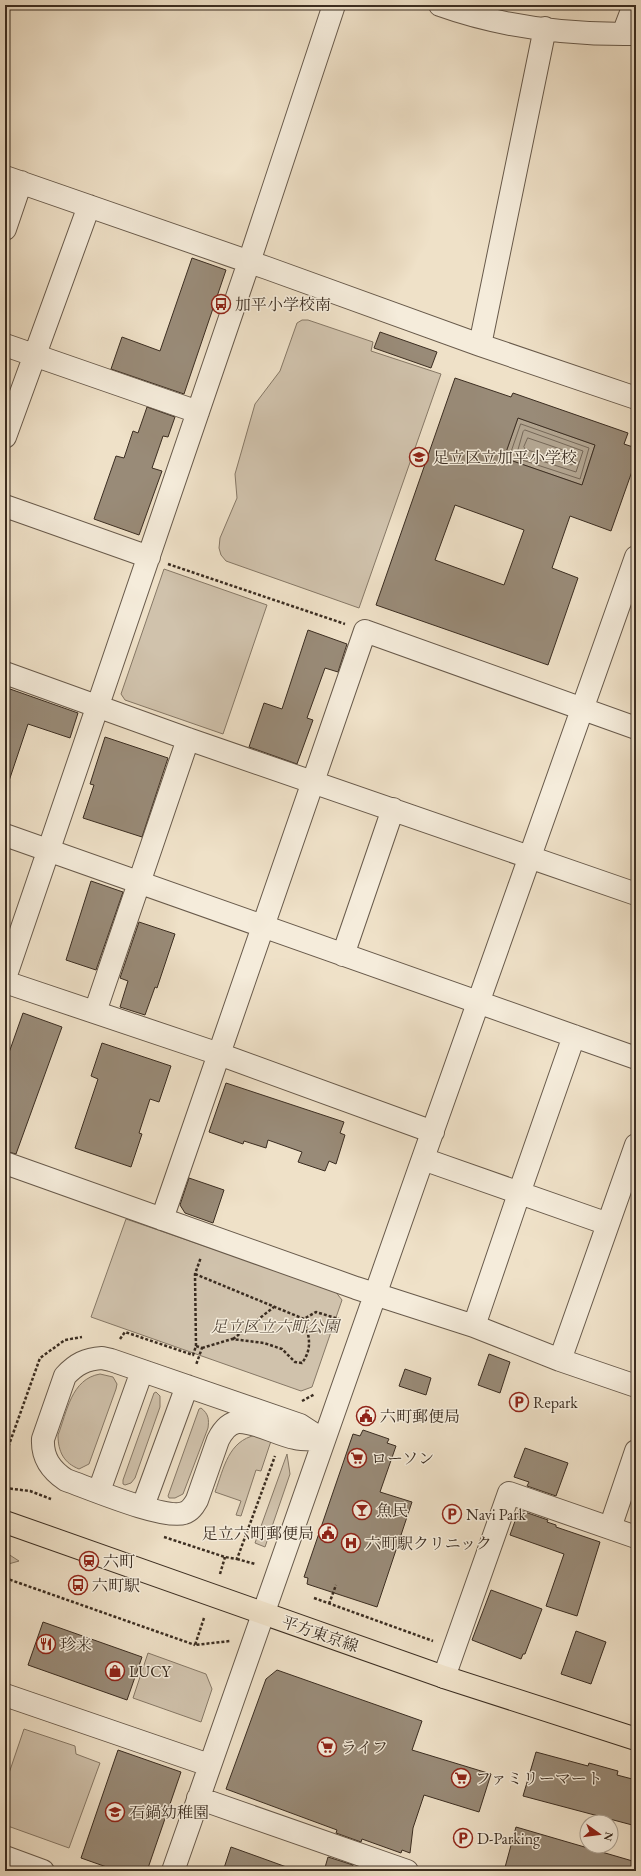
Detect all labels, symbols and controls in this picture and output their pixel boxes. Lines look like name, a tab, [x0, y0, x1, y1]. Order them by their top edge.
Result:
bus stop icon: 加平小学校南	[210, 293, 232, 315]
place label: 加平小学校南	[235, 294, 331, 315]
school or university icon: 足立区立加平小学校	[408, 446, 430, 468]
place label: 足立区立加平小学校	[433, 447, 577, 468]
park label: 足立区立六町公園	[211, 1316, 342, 1337]
parking icon: Repark	[508, 1391, 530, 1413]
place label: Repark	[533, 1392, 578, 1413]
public building icon: 六町郵便局	[355, 1405, 377, 1427]
place label: 六町郵便局	[380, 1406, 460, 1427]
supermarket icon: ローソン	[346, 1447, 368, 1469]
place label: ローソン	[371, 1448, 434, 1469]
bar icon: 魚民	[351, 1499, 373, 1521]
place label: 魚民	[376, 1500, 408, 1521]
parking icon: Navi Park	[441, 1503, 463, 1525]
place label: Navi Park	[466, 1504, 527, 1525]
public building icon: 足立六町郵便局	[317, 1522, 339, 1544]
place label: 足立六町郵便局	[202, 1523, 314, 1544]
hospital icon: 六町駅クリニック	[340, 1532, 362, 1554]
place label: 六町駅クリニック	[365, 1533, 492, 1554]
station icon: 六町	[78, 1550, 100, 1572]
place label: 六町	[103, 1551, 135, 1572]
bus stop icon: 六町駅	[67, 1574, 89, 1596]
place label: 六町駅	[92, 1575, 140, 1596]
street label: 平方東京線	[279, 1611, 361, 1657]
restaurant icon: 珍来	[35, 1633, 57, 1655]
place label: 珍来	[60, 1634, 92, 1655]
shop icon: LUCY	[104, 1660, 126, 1682]
place label: LUCY	[129, 1661, 172, 1682]
supermarket icon: ライフ	[316, 1736, 338, 1758]
place label: ライフ	[341, 1737, 388, 1758]
supermarket icon: ファミリーマート	[450, 1767, 472, 1789]
place label: ファミリーマート	[475, 1768, 603, 1789]
school or university icon: 石鍋幼稚園	[104, 1801, 126, 1823]
place label: 石鍋幼稚園	[129, 1802, 209, 1823]
north arrow	[579, 1814, 619, 1854]
parking icon: D-Parking	[452, 1827, 474, 1849]
place label: D-Parking	[477, 1828, 541, 1849]
text: N	[601, 1830, 617, 1843]

